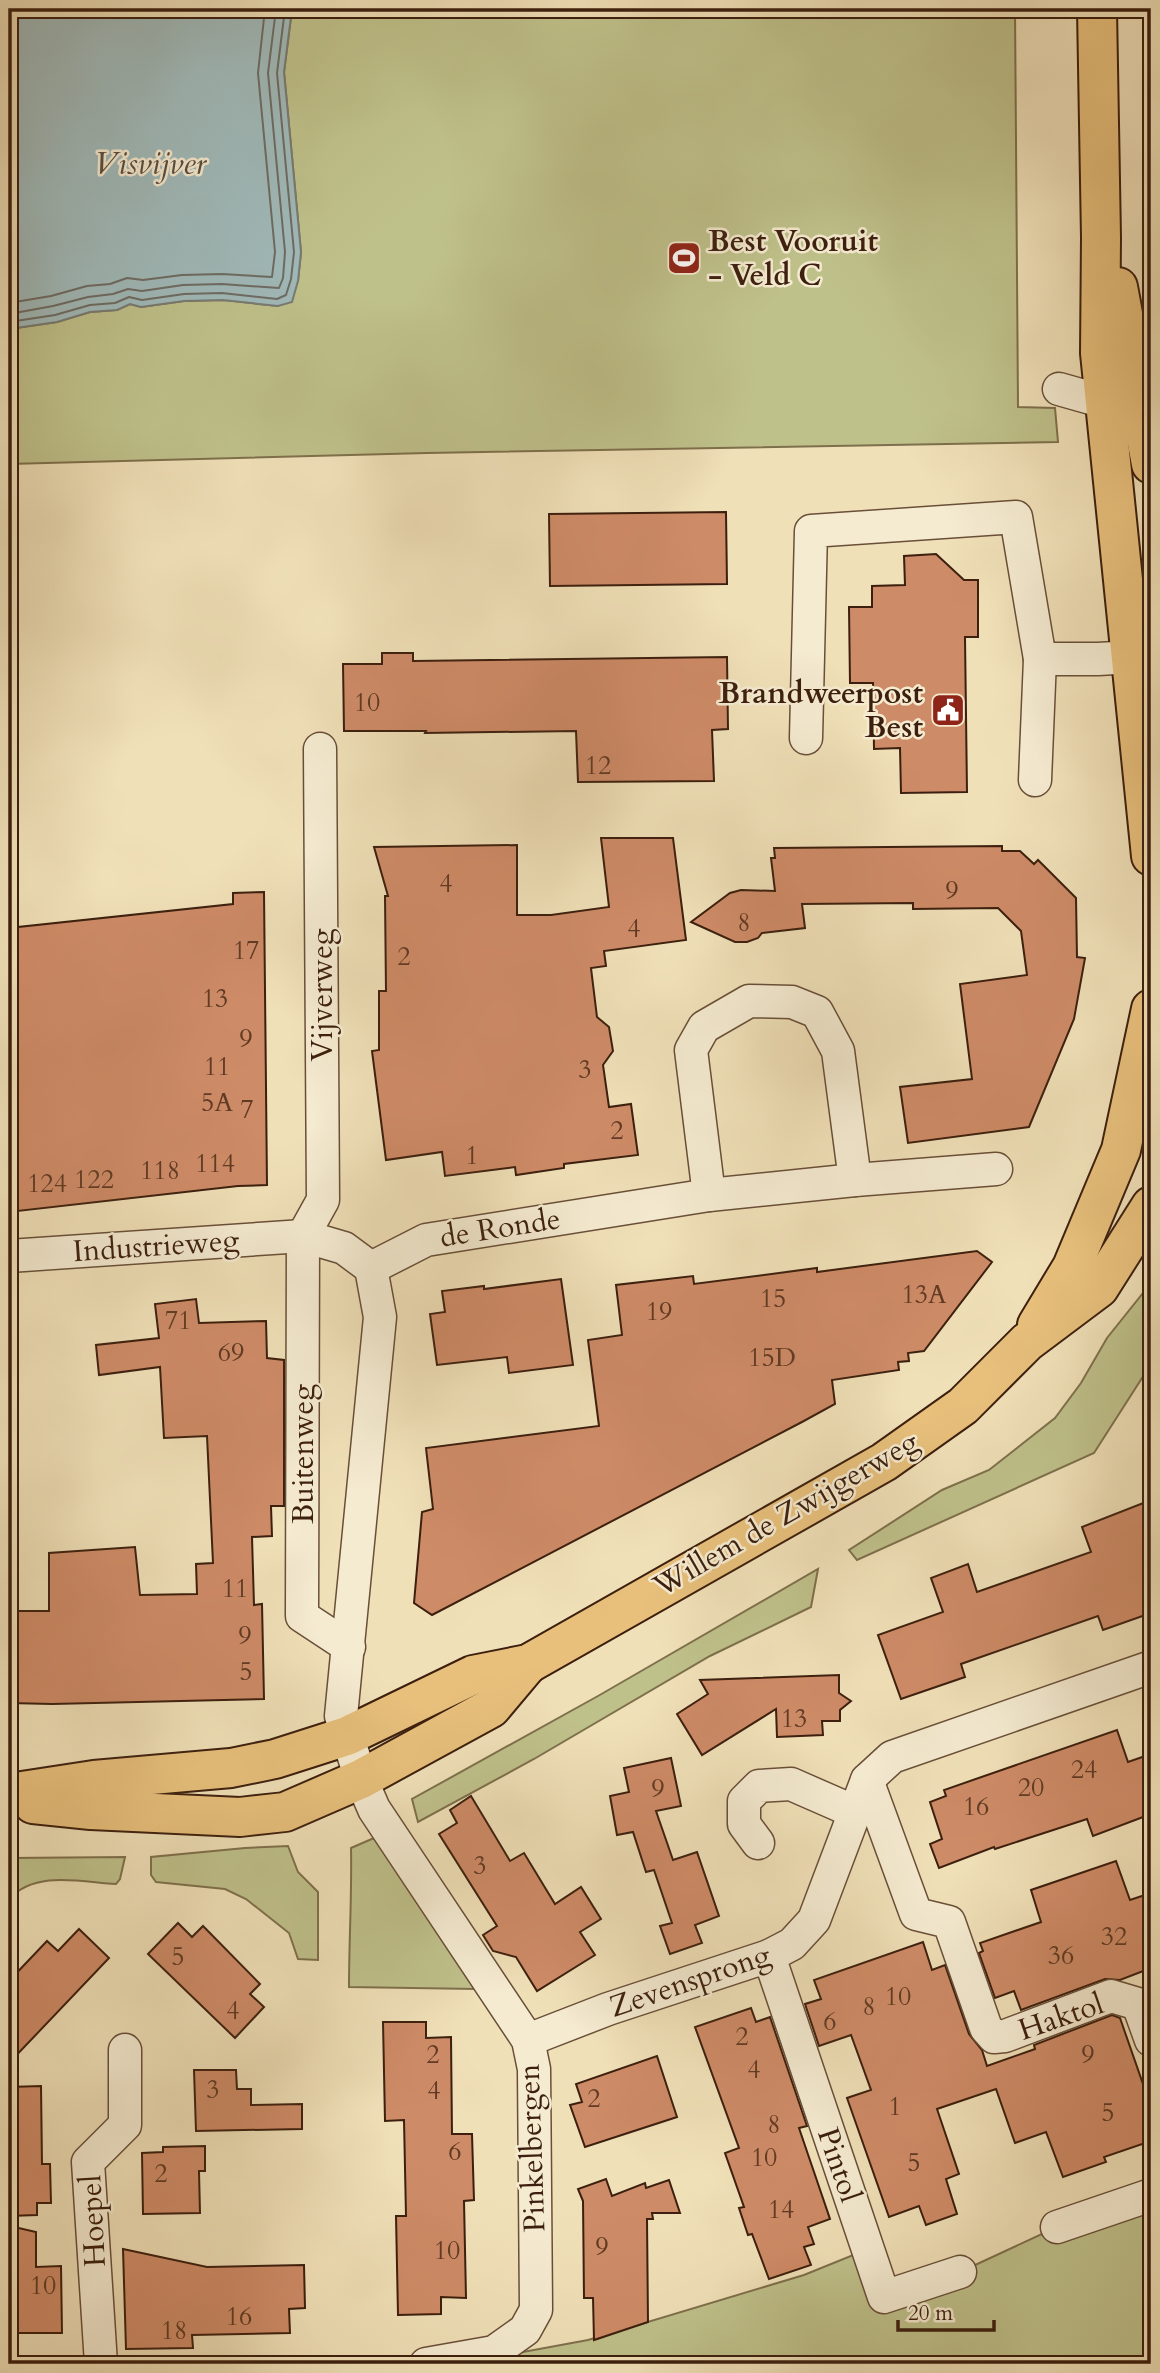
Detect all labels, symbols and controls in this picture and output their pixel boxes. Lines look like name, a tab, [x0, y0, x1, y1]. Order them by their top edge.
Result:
water label: Visvijver	[94, 142, 208, 186]
place label: Best Vooruit - Veld C	[708, 221, 879, 296]
sports icon: Best Vooruit - Veld C	[665, 239, 703, 277]
place label: Brandweerpost Best	[719, 673, 923, 748]
house number: 10	[354, 685, 380, 720]
public building icon: Brandweerpost Best	[929, 691, 967, 729]
house number: 12	[585, 748, 611, 783]
house number: 4	[439, 866, 453, 901]
house number: 9	[945, 873, 959, 908]
house number: 8	[737, 905, 751, 940]
house number: 4	[627, 911, 641, 946]
street label: Vijverweg	[302, 928, 343, 1062]
house number: 17	[233, 933, 259, 968]
house number: 2	[397, 939, 411, 974]
house number: 13	[202, 981, 228, 1016]
house number: 9	[239, 1021, 253, 1056]
house number: 11	[204, 1049, 230, 1084]
house number: 3	[578, 1052, 592, 1087]
house number: 5A	[201, 1085, 233, 1120]
house number: 7	[240, 1092, 254, 1127]
house number: 2	[610, 1113, 624, 1148]
house number: 1	[465, 1138, 479, 1173]
house number: 114	[195, 1146, 235, 1181]
house number: 118	[140, 1153, 180, 1188]
house number: 122	[74, 1162, 114, 1197]
house number: 124	[27, 1166, 67, 1201]
street label: de Ronde	[437, 1198, 563, 1258]
street label: Industrieweg	[71, 1220, 241, 1272]
house number: 13A	[901, 1277, 947, 1312]
house number: 15	[760, 1281, 786, 1316]
house number: 19	[646, 1294, 672, 1329]
house number: 71	[165, 1303, 191, 1338]
house number: 69	[218, 1335, 244, 1370]
house number: 15D	[748, 1340, 796, 1375]
street label: Buitenweg	[283, 1384, 324, 1524]
street label: Willem de Zwijgerweg	[645, 1421, 926, 1607]
house number: 11	[222, 1571, 248, 1606]
house number: 9	[238, 1618, 252, 1653]
house number: 5	[239, 1654, 253, 1689]
house number: 13	[781, 1701, 807, 1736]
house number: 24	[1071, 1752, 1097, 1787]
house number: 20	[1018, 1770, 1044, 1805]
house number: 9	[651, 1771, 665, 1806]
house number: 16	[963, 1789, 989, 1824]
house number: 3	[473, 1848, 487, 1883]
house number: 32	[1101, 1919, 1127, 1954]
street label: Zevensprong	[604, 1934, 776, 2028]
house number: 36	[1048, 1938, 1074, 1973]
house number: 5	[171, 1939, 185, 1974]
house number: 10	[885, 1979, 911, 2014]
street label: Haktol	[1013, 1983, 1109, 2051]
house number: 8	[862, 1989, 876, 2024]
house number: 4	[226, 1993, 240, 2028]
house number: 6	[823, 2004, 837, 2039]
house number: 2	[735, 2019, 749, 2054]
house number: 2	[426, 2037, 440, 2072]
house number: 9	[1081, 2037, 1095, 2072]
house number: 4	[747, 2052, 761, 2087]
street label: Pinkelbergen	[509, 2063, 555, 2233]
house number: 3	[206, 2072, 220, 2107]
house number: 4	[427, 2073, 441, 2108]
house number: 2	[587, 2081, 601, 2116]
house number: 1	[888, 2089, 902, 2124]
house number: 5	[1101, 2095, 1115, 2130]
house number: 8	[767, 2107, 781, 2142]
street label: Pintol	[807, 2122, 871, 2208]
house number: 6	[448, 2134, 462, 2169]
house number: 10	[751, 2140, 777, 2175]
house number: 5	[907, 2145, 921, 2180]
house number: 2	[154, 2156, 168, 2191]
street label: Hoepel	[70, 2174, 116, 2268]
house number: 14	[768, 2192, 794, 2227]
house number: 9	[595, 2229, 609, 2264]
house number: 10	[434, 2233, 460, 2268]
house number: 10	[30, 2268, 56, 2303]
scale bar	[898, 2289, 994, 2333]
house number: 16	[226, 2299, 252, 2334]
text: 20 m	[908, 2299, 953, 2328]
house number: 18	[161, 2313, 187, 2348]

